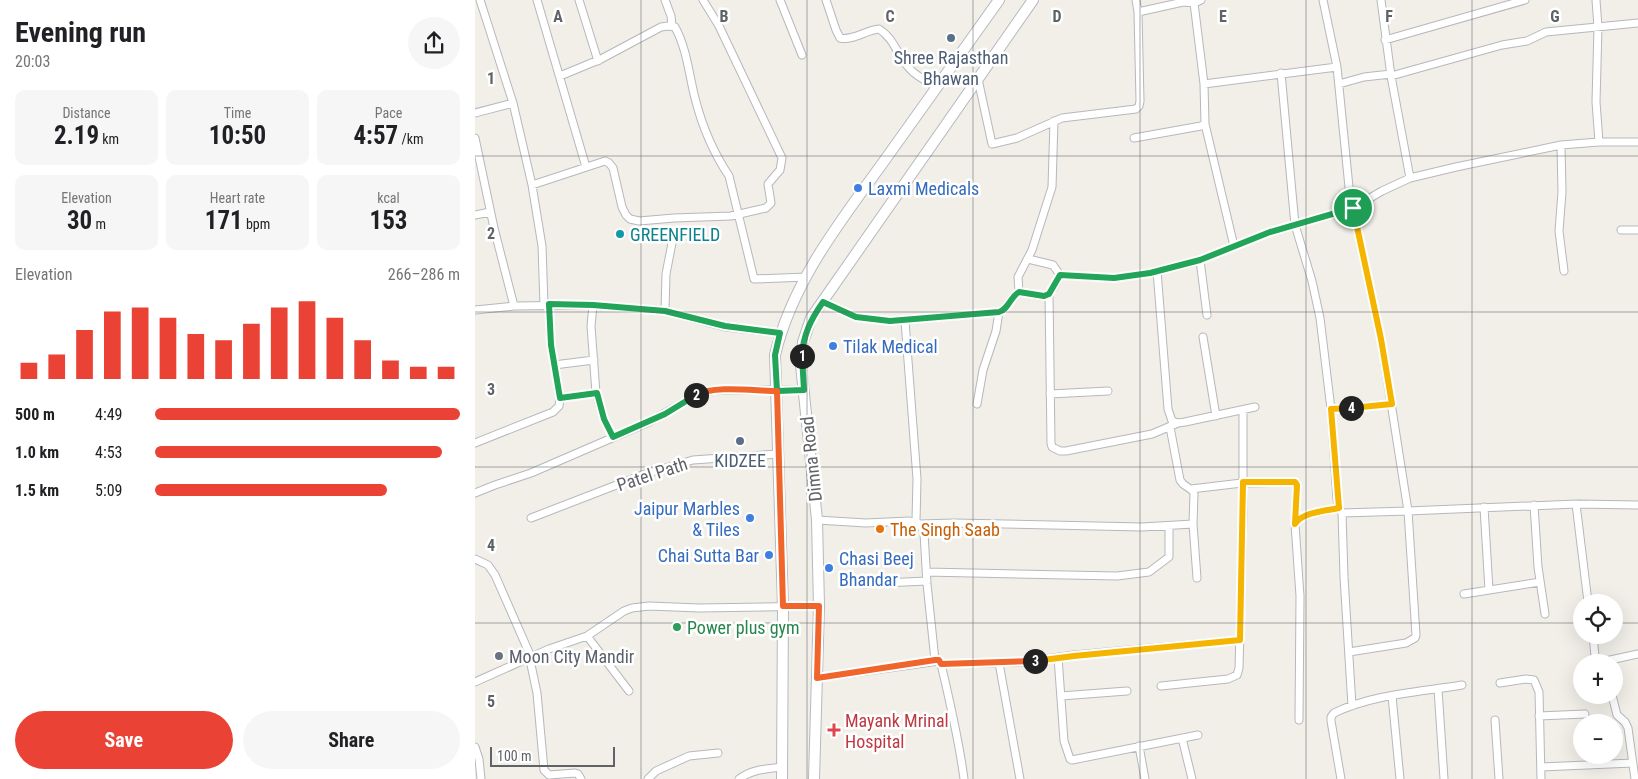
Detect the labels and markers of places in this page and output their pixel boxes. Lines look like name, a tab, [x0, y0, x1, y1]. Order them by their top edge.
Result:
marker: Shree Rajasthan Bhawan	[945, 32, 957, 44]
place label: Shree Rajasthan Bhawan	[894, 47, 1008, 89]
place label: Laxmi Medicals	[868, 178, 979, 199]
marker: Laxmi Medicals	[852, 182, 864, 194]
pin	[1332, 187, 1374, 229]
place label: GREENFIELD	[630, 224, 720, 245]
marker: GREENFIELD	[614, 228, 626, 240]
place label: Tilak Medical	[843, 336, 938, 357]
marker: Tilak Medical	[827, 340, 839, 352]
pin: 1	[789, 344, 815, 368]
pin: 2	[683, 382, 709, 408]
pin: 4	[1339, 396, 1363, 420]
marker: KIDZEE	[734, 435, 746, 447]
place label: KIDZEE	[714, 450, 766, 471]
place label: Jaipur Marbles & Tiles	[634, 498, 740, 540]
marker: Jaipur Marbles & Tiles	[744, 512, 756, 524]
place label: The Singh Saab	[890, 519, 1000, 540]
marker: The Singh Saab	[874, 523, 886, 535]
place label: Chai Sutta Bar	[658, 545, 760, 566]
place label: Chasi Beej Bhandar	[839, 548, 914, 590]
marker: Chai Sutta Bar	[763, 549, 775, 561]
marker: Chasi Beej Bhandar	[823, 562, 835, 574]
place label: Power plus gym	[687, 617, 800, 638]
marker: Power plus gym	[671, 621, 683, 633]
place label: Moon City Mandir	[509, 646, 635, 667]
pin: 3	[1023, 648, 1047, 674]
marker: Moon City Mandir	[493, 650, 505, 662]
place label: Mayank Mrinal Hospital	[845, 710, 949, 752]
marker: Mayank Mrinal Hospital	[827, 723, 841, 737]

